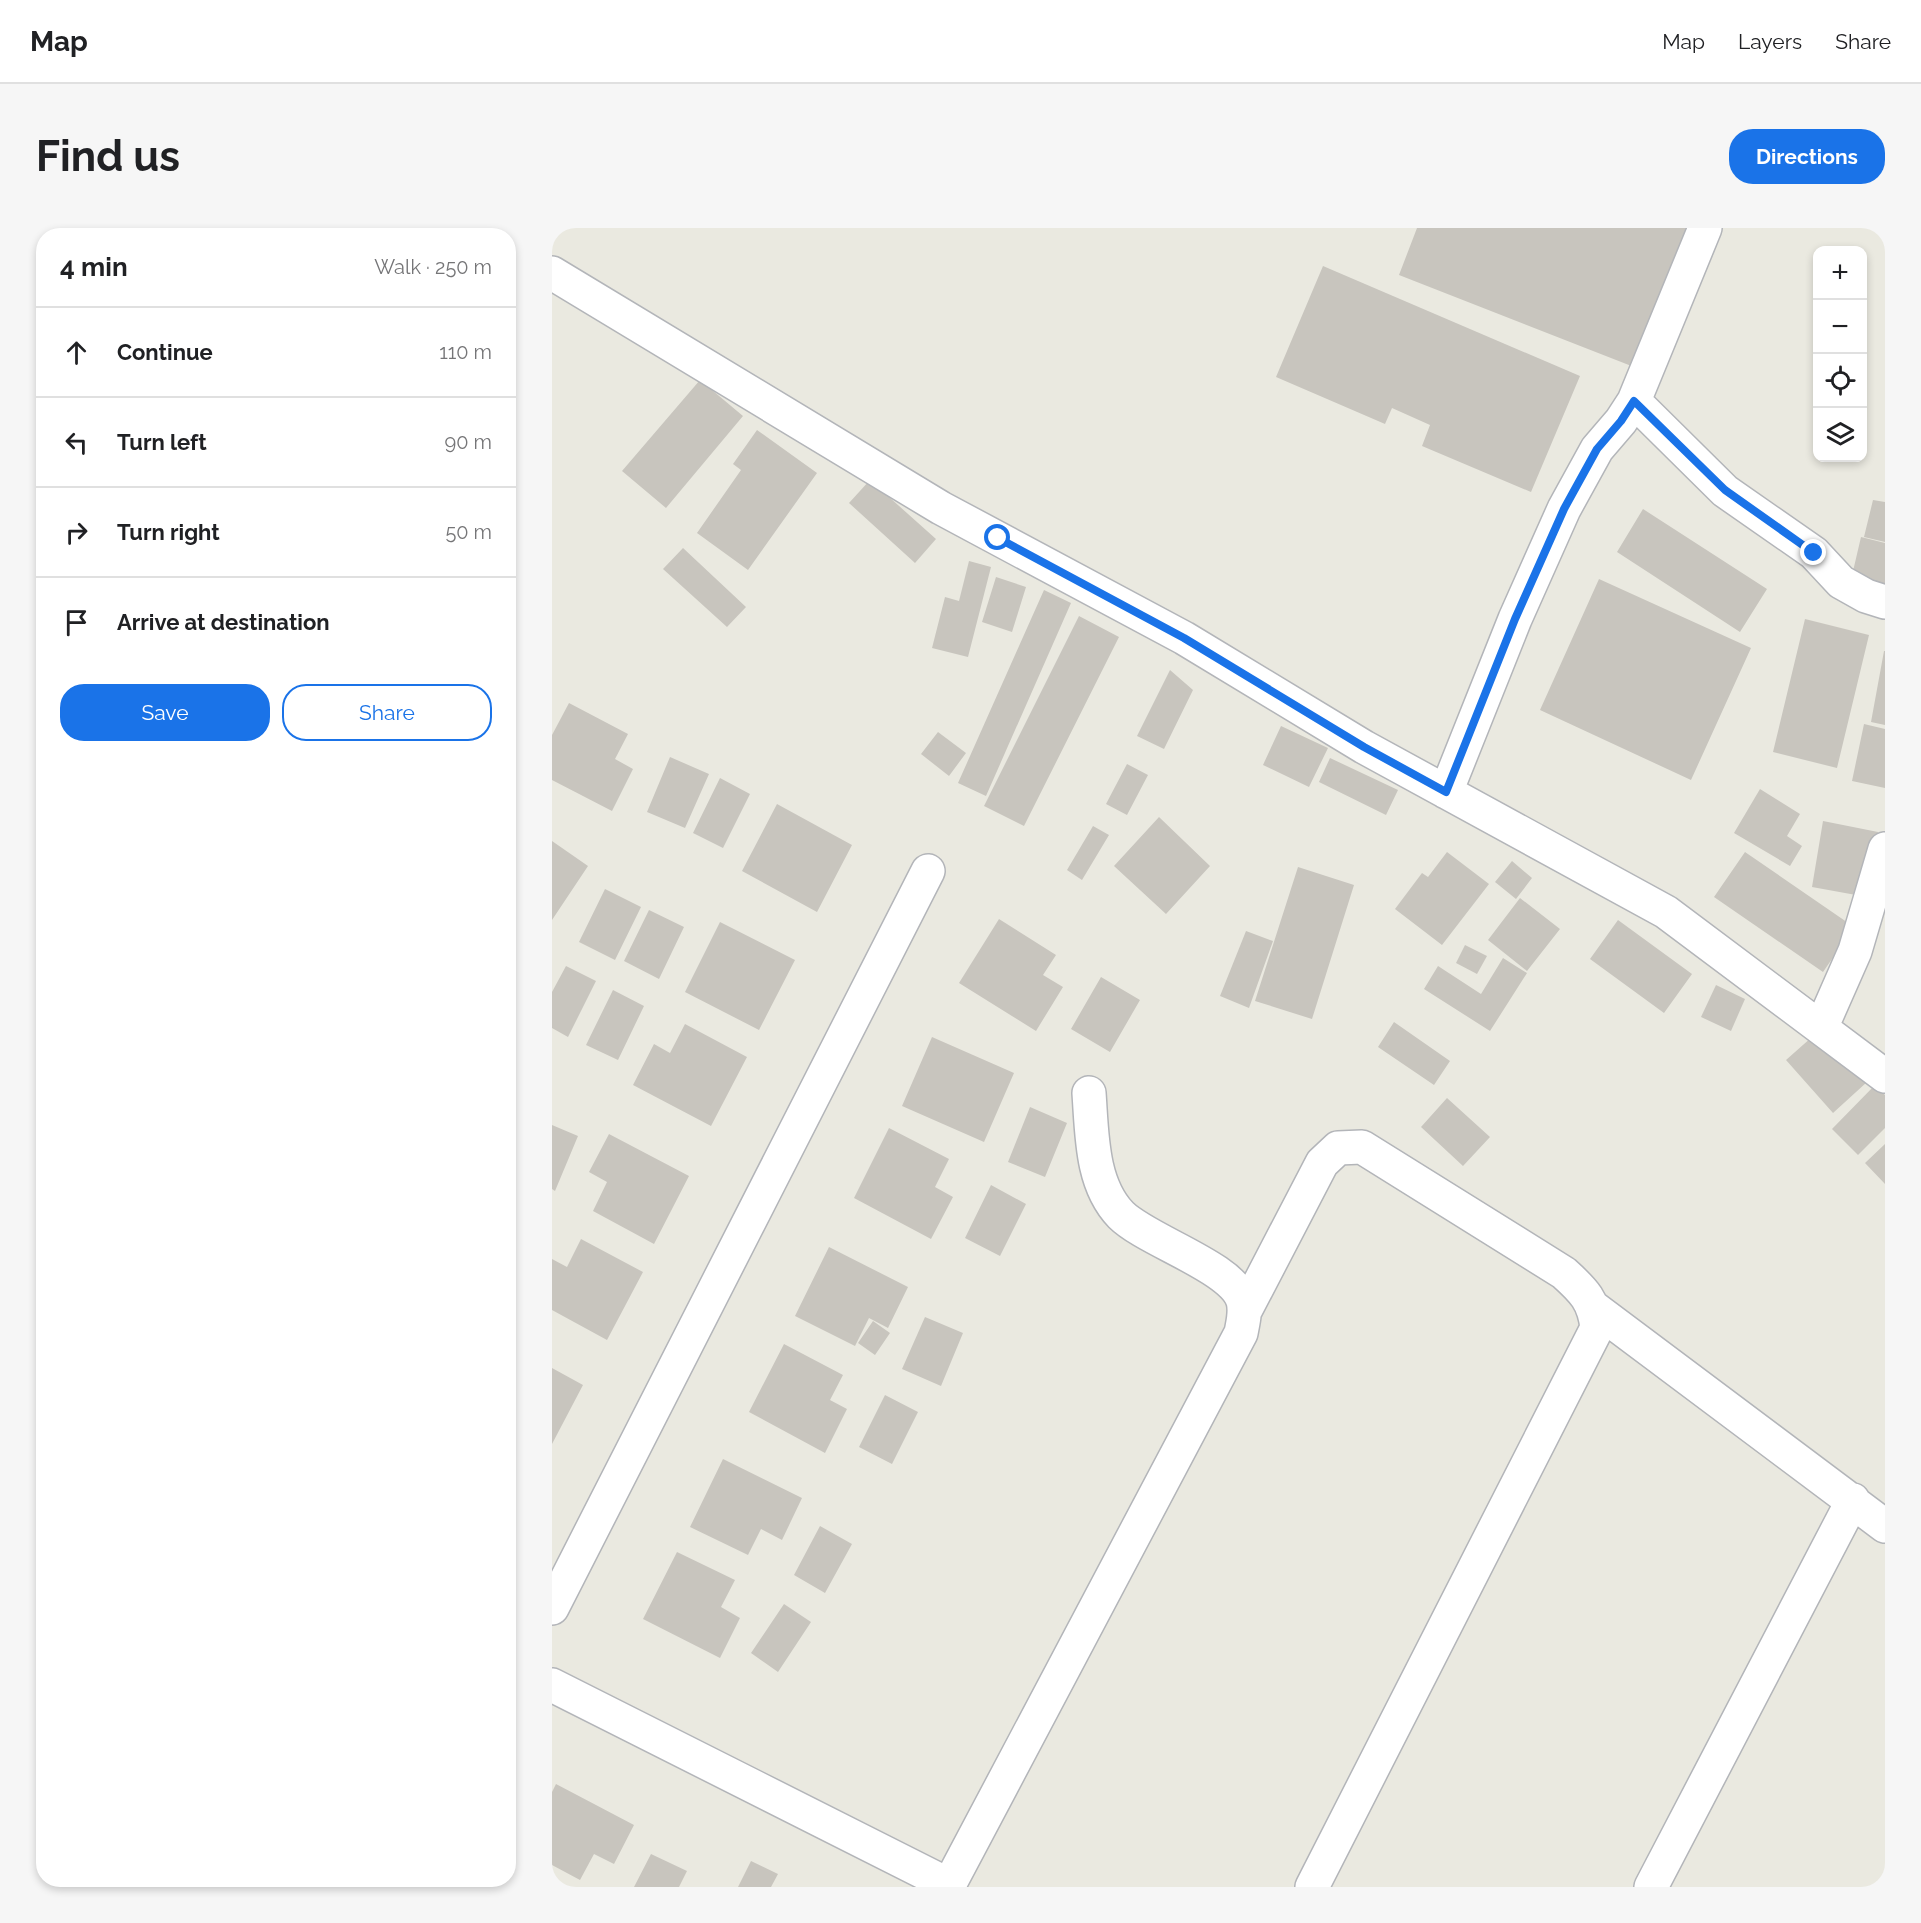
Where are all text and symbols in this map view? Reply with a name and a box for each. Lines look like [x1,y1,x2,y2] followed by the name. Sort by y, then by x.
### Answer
[30,25,88,58] text: Map
[1662,29,1705,54] text: Map
[1738,29,1802,54] text: Layers
[1835,29,1891,54] text: Share
[1729,129,1885,184] button: Directions
[36,132,180,181] text: Find us
[1813,246,1867,462] map controls
[1813,246,1867,300] button: +
[60,252,128,282] text: 4 min
[374,255,492,279] text: Walk · 250 m
[1813,300,1867,354] button: −
[60,336,93,369] icon: ahead
[117,339,213,365] text: Continue
[439,340,492,364] text: 110 m
[1813,354,1867,408] button: locate
[1813,408,1867,462] button: layers
[60,426,93,459] icon: left
[117,429,207,455] text: Turn left
[445,430,492,454] text: 90 m
[60,516,93,549] icon: right
[117,519,220,545] text: Turn right
[445,520,492,544] text: 50 m
[984,524,1010,550] route start
[1800,539,1826,565] route end
[60,606,93,639] icon: arrive
[117,609,330,635] text: Arrive at destination
[60,684,270,741] button: Save
[282,684,492,741] button: Share

